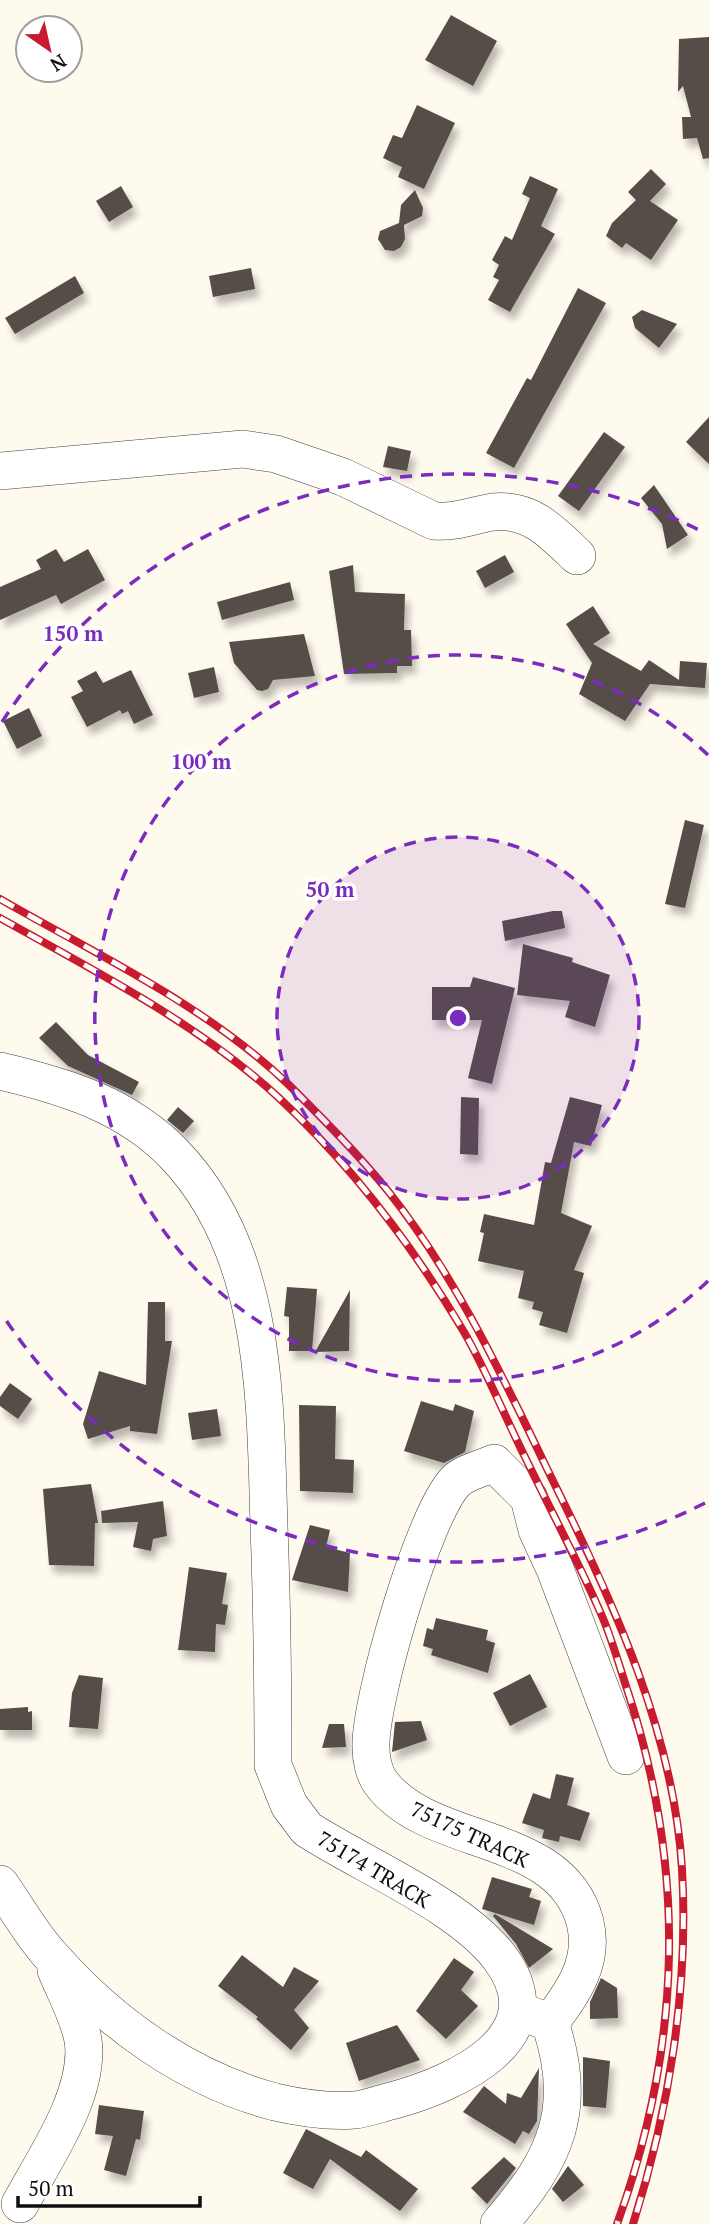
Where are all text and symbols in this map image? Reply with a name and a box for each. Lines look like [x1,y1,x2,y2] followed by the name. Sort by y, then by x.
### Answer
[14,14,84,84] north arrow
[45,49,72,78] text: N
[43,619,104,647] text: 150 m
[171,747,232,775] text: 100 m
[306,875,355,903] text: 50 m
[446,1006,470,1030] centre of rings
[406,1794,534,1874] street label: 75175 TRACK
[312,1824,436,1914] street label: 75174 TRACK
[18,2164,200,2208] scale bar
[28,2174,74,2202] text: 50 m

